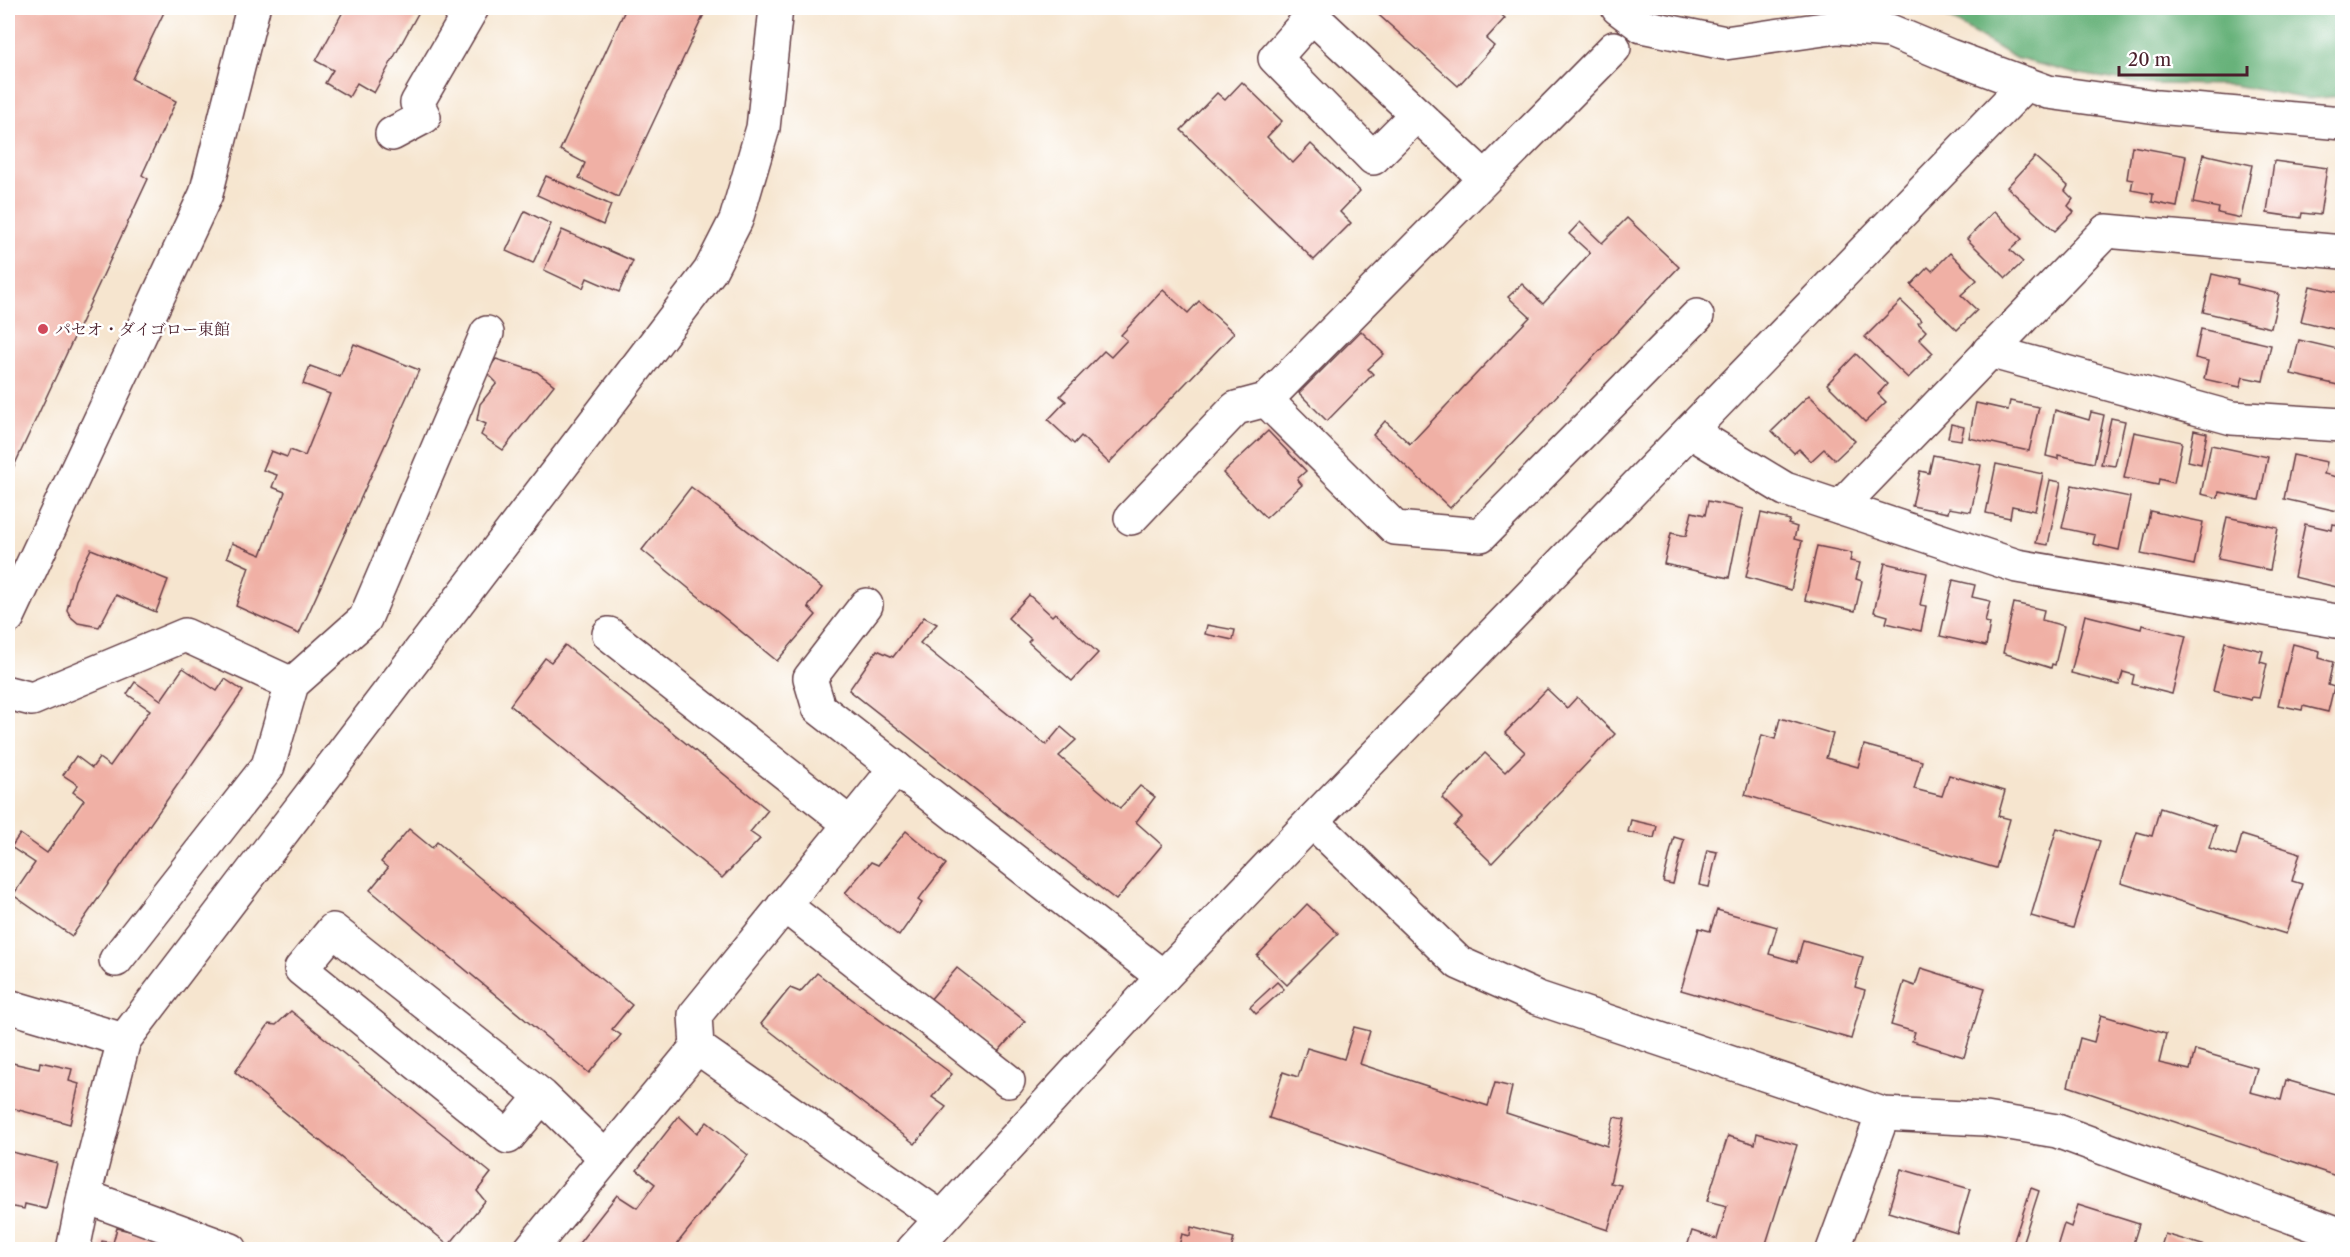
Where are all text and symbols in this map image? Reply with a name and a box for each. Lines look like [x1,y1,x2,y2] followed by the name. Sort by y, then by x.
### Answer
[2119,39,2246,77] scale bar
[2128,49,2172,71] text: 20 m
[55,319,230,339] place label: パセオ・ダイゴロー東館
[36,322,50,336] marker: パセオ・ダイゴロー東館

